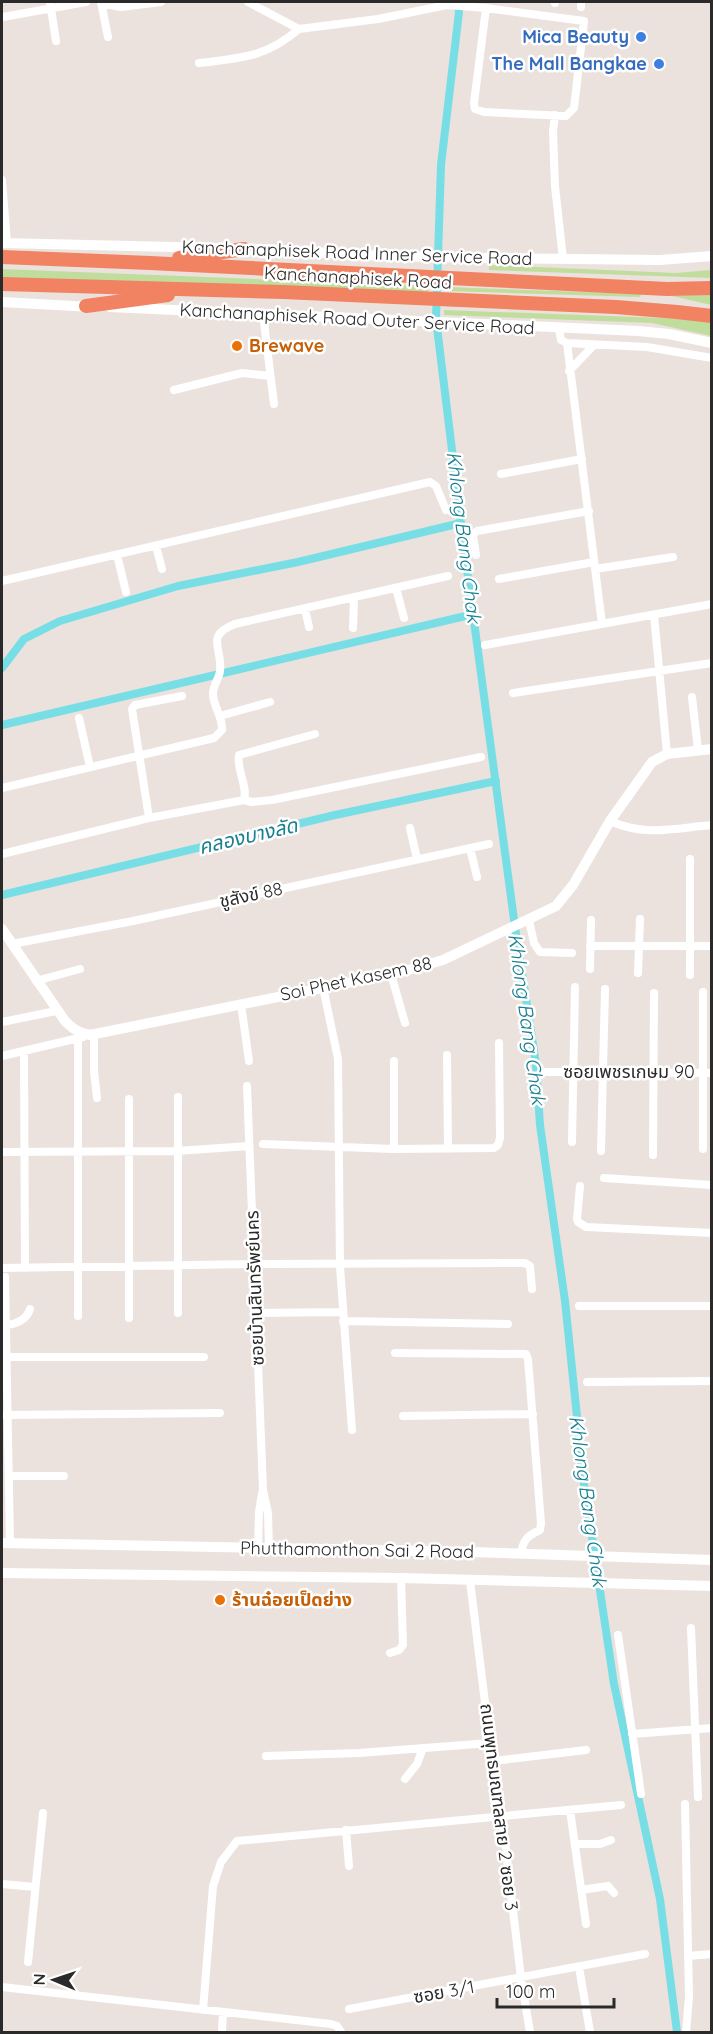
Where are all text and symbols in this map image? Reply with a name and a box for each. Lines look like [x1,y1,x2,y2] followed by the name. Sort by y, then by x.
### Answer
[522,25,629,48] place label: Mica Beauty
[634,30,648,44] marker: Mica Beauty
[491,52,647,75] place label: The Mall Bangkae
[652,57,666,71] marker: The Mall Bangkae
[181,235,533,270] street label: Kanchanaphisek Road Inner Service Road
[264,261,453,294] street label: Kanchanaphisek Road
[179,298,535,339] street label: Kanchanaphisek Road Outer Service Road
[249,334,324,357] place label: Brewave
[230,339,244,353] marker: Brewave
[442,450,488,626] water label: Khlong Bang Chak
[196,812,300,859] water label: คลองบางลัด
[217,877,285,913] street label: ชูสังข์ 88
[503,932,552,1108] water label: Khlong Bang Chak
[278,951,434,1006] street label: Soi Phet Kasem 88
[563,1060,695,1083] street label: ซอยเพชรเกษม 90
[240,1210,269,1366] street label: ซอยบ้านสินทรัพย์นคร
[564,1414,613,1590] water label: Khlong Bang Chak
[240,1536,474,1563] street label: Phutthamonthon Sai 2 Road
[232,1588,352,1611] place label: ร้านฉ๋อยเป็ดย่าง
[213,1593,227,1607] marker: ร้านฉ๋อยเป็ดย่าง
[475,1702,524,1912] street label: ถนนพุทธมณฑลสาย 2 ซอย 3
[24,1950,84,2010] north arrow
[497,1971,614,2009] scale bar
[29,1973,49,1986] text: N
[412,1975,476,2008] street label: ซอย 3/1
[506,1980,555,2003] text: 100 m

